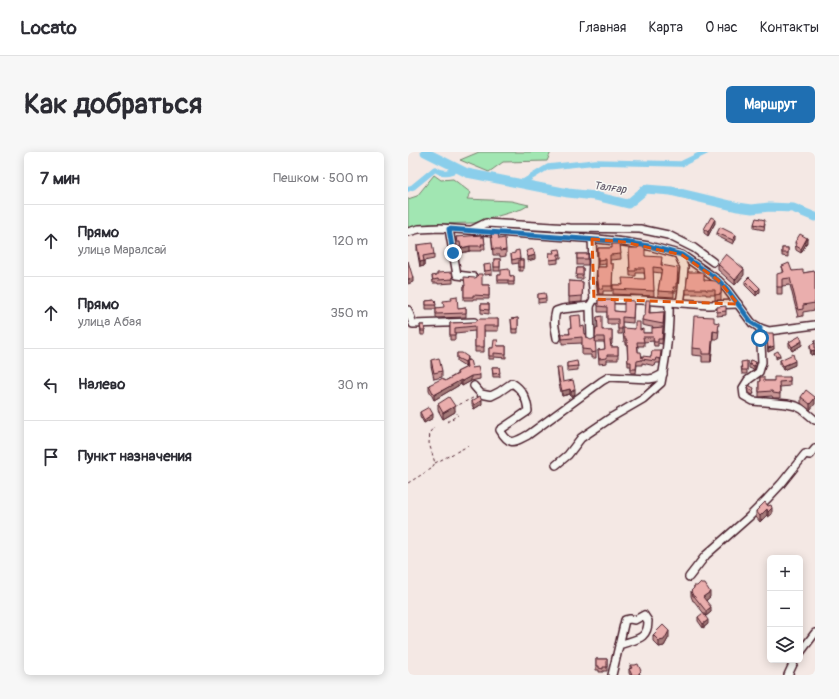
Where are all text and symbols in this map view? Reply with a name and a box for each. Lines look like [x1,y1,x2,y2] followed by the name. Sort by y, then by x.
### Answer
[20,16,77,40] text: Locato
[579,19,626,36] text: Главная
[648,19,683,36] text: Карта
[705,19,738,36] text: О нас
[760,19,819,36] text: Контакты
[726,86,815,123] button: Маршрут
[24,87,202,122] text: Как добраться
[40,168,80,189] text: 7 мин
[273,170,368,186] text: Пешком · 500 m
[593,179,628,196] water label: Талғар
[78,223,119,242] text: Прямо
[40,230,62,252] icon: ahead
[332,233,368,249] text: 120 m
[78,242,167,258] text: улица Маралсай
[444,244,462,262] route end
[78,295,119,314] text: Прямо
[40,302,62,324] icon: ahead
[330,305,368,321] text: 350 m
[78,314,141,330] text: улица Абая
[751,329,769,347] route start
[40,374,62,396] icon: left
[78,375,125,394] text: Налево
[338,377,368,393] text: 30 m
[40,446,62,468] icon: arrive
[78,447,192,466] text: Пункт назначения
[767,555,803,663] map controls
[767,555,803,591] button: +
[767,591,803,627] button: −
[767,627,803,663] button: layers

